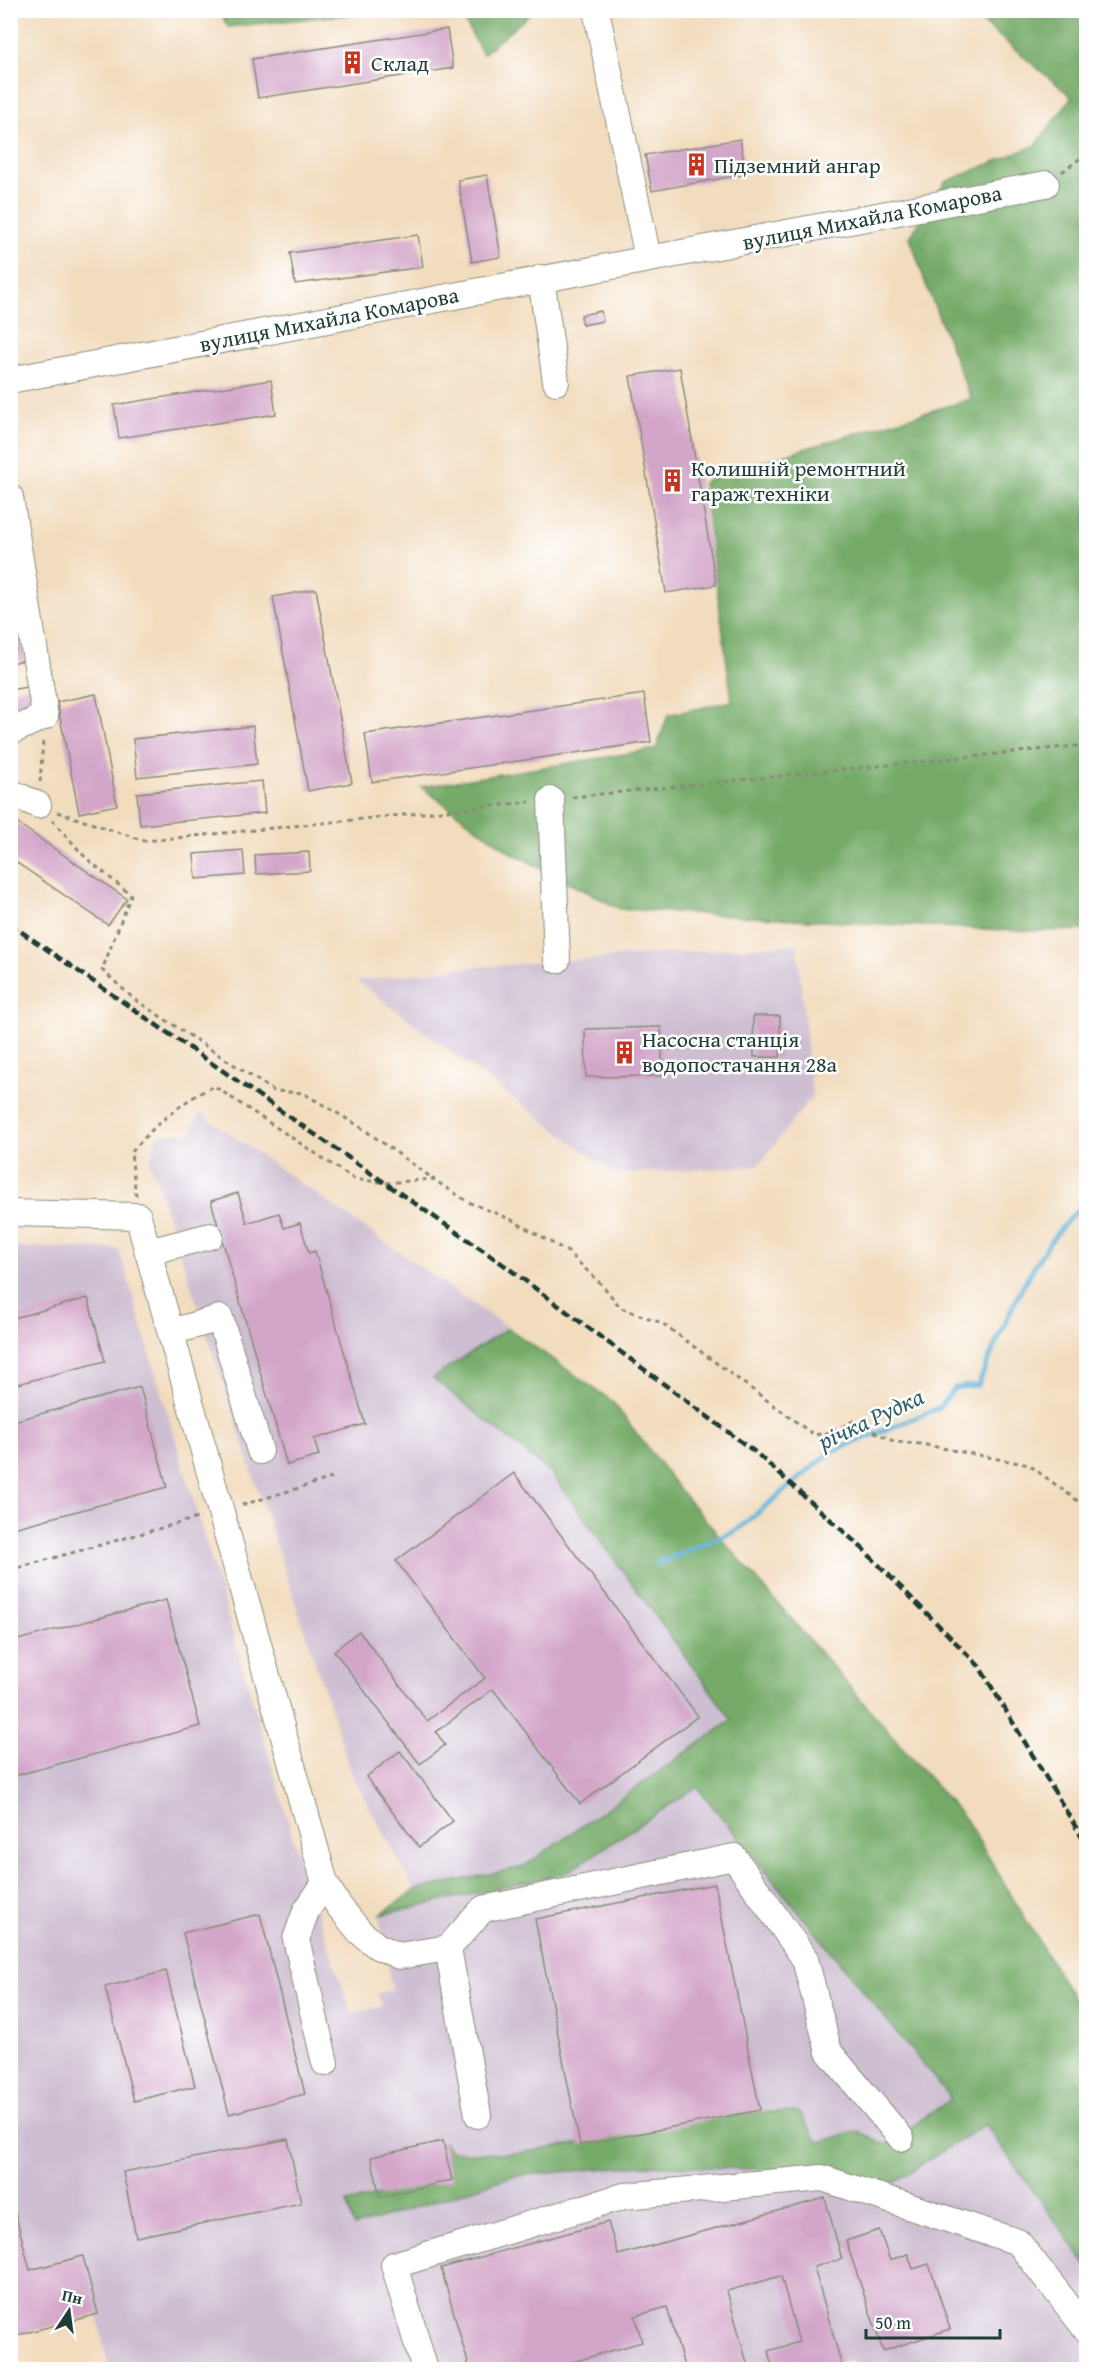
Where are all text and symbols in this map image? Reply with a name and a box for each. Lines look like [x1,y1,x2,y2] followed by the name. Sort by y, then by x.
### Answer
[371,47,429,79] place label: Склад
[340,50,366,76] building icon: Склад
[714,149,881,181] place label: Підземний ангар
[683,152,709,178] building icon: Підземний ангар
[740,176,1005,258] street label: вулиця Михайла Комарова
[197,278,462,360] street label: вулиця Михайла Комарова
[691,452,906,509] place label: Колишній ремонтний гараж техніки
[660,468,686,494] building icon: Колишній ремонтний гараж техніки
[642,1023,838,1080] place label: Насосна станція водопостачання 28а
[611,1039,637,1065] building icon: Насосна станція водопостачання 28а
[811,1379,929,1459] water label: річка Рудка
[39,2281,99,2341] north arrow
[60,2282,85,2310] text: Пн
[866,2302,1000,2340] scale bar
[875,2309,911,2336] text: 50 m

